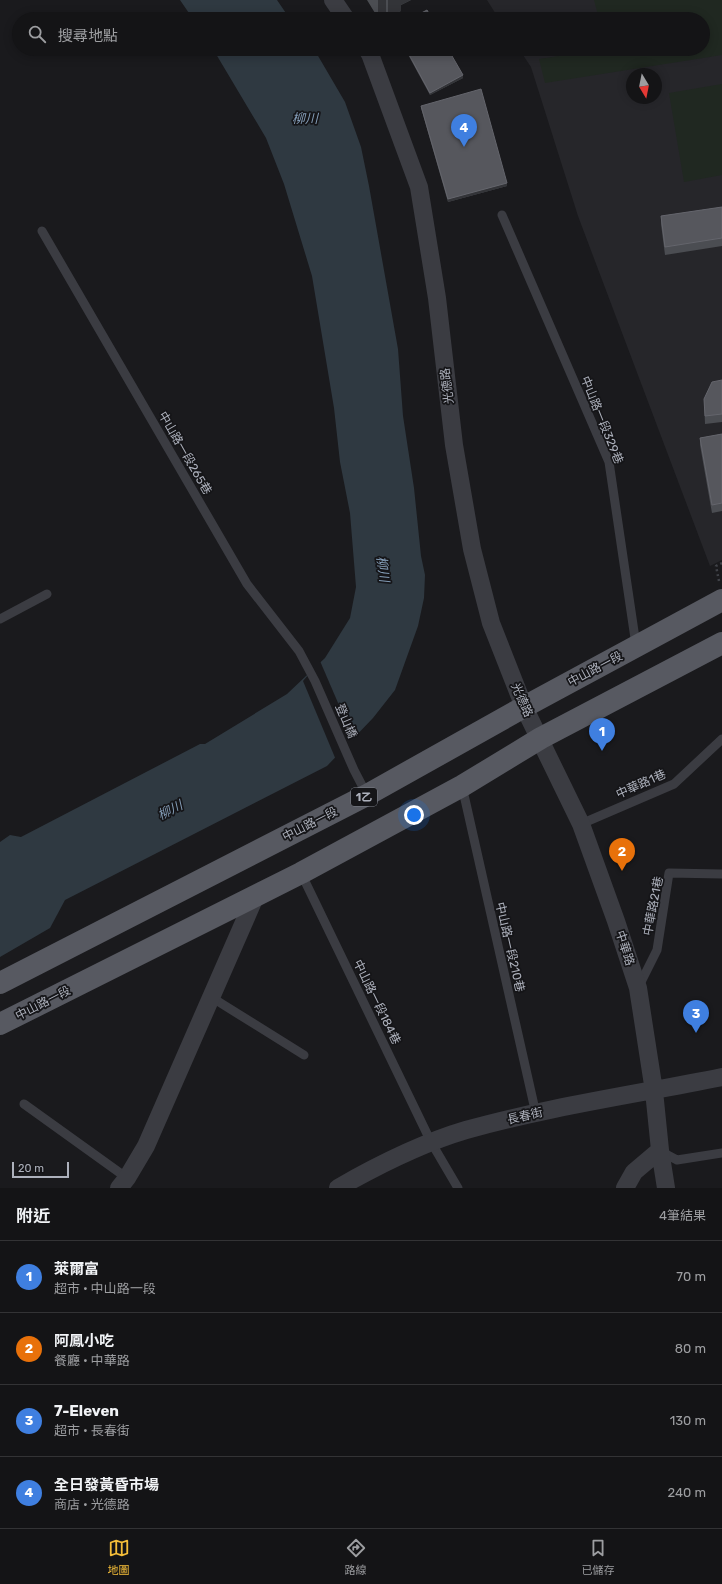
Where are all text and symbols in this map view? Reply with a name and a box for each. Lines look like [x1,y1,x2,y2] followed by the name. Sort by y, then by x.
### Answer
[12,12,710,56] search box
[26,23,48,45] icon: search
[58,27,118,45] text: 搜尋地點
[626,68,662,104] north arrow
[292,111,320,126] water label: 柳川
[451,114,477,147] pin: 4
[438,367,456,405] street label: 光德路
[578,374,626,466] street label: 中山路一段329巷
[156,409,214,497] street label: 中山路一段265巷
[374,555,393,585] water label: 柳川
[565,649,625,689] street label: 中山路一段
[508,681,536,719] street label: 光德路
[333,702,359,740] street label: 登山橋
[589,718,615,751] pin: 1
[614,767,668,801] street label: 中華路1巷
[351,788,377,806] road number: 1乙
[155,797,187,823] water label: 柳川
[280,804,340,844] street label: 中山路一段
[404,805,424,825] your location
[609,838,635,871] pin: 2
[640,875,666,937] street label: 中華路21巷
[493,901,527,993] street label: 中山路一段210巷
[613,929,637,967] street label: 中華路
[350,957,404,1047] street label: 中山路一段184巷
[13,983,73,1023] street label: 中山路一段
[683,1000,709,1033] pin: 3
[506,1105,544,1127] street label: 長春街
[12,1160,69,1179] scale bar
[18,1162,44,1175] text: 20 m
[16,1206,50,1226] text: 附近
[659,1208,706,1223] text: 4筆結果
[54,1260,99,1278] text: 萊爾富
[26,1269,32,1284] text: 1
[676,1269,706,1284] text: 70 m
[54,1281,156,1296] text: 超市 · 中山路一段
[54,1332,114,1350] text: 阿鳳小吃
[25,1341,33,1356] text: 2
[675,1341,706,1356] text: 80 m
[54,1353,130,1368] text: 餐廳 · 中華路
[54,1402,119,1420] text: 7-Eleven
[25,1413,33,1428] text: 3
[670,1413,706,1428] text: 130 m
[54,1423,130,1438] text: 超市 · 長春街
[54,1476,159,1494] text: 全日發黃昏市場
[25,1485,33,1500] text: 4
[667,1485,706,1500] text: 240 m
[54,1497,130,1512] text: 商店 · 光德路
[108,1537,130,1577] tab: 地圖
[345,1537,367,1577] tab: 路線
[582,1537,615,1577] tab: 已儲存

